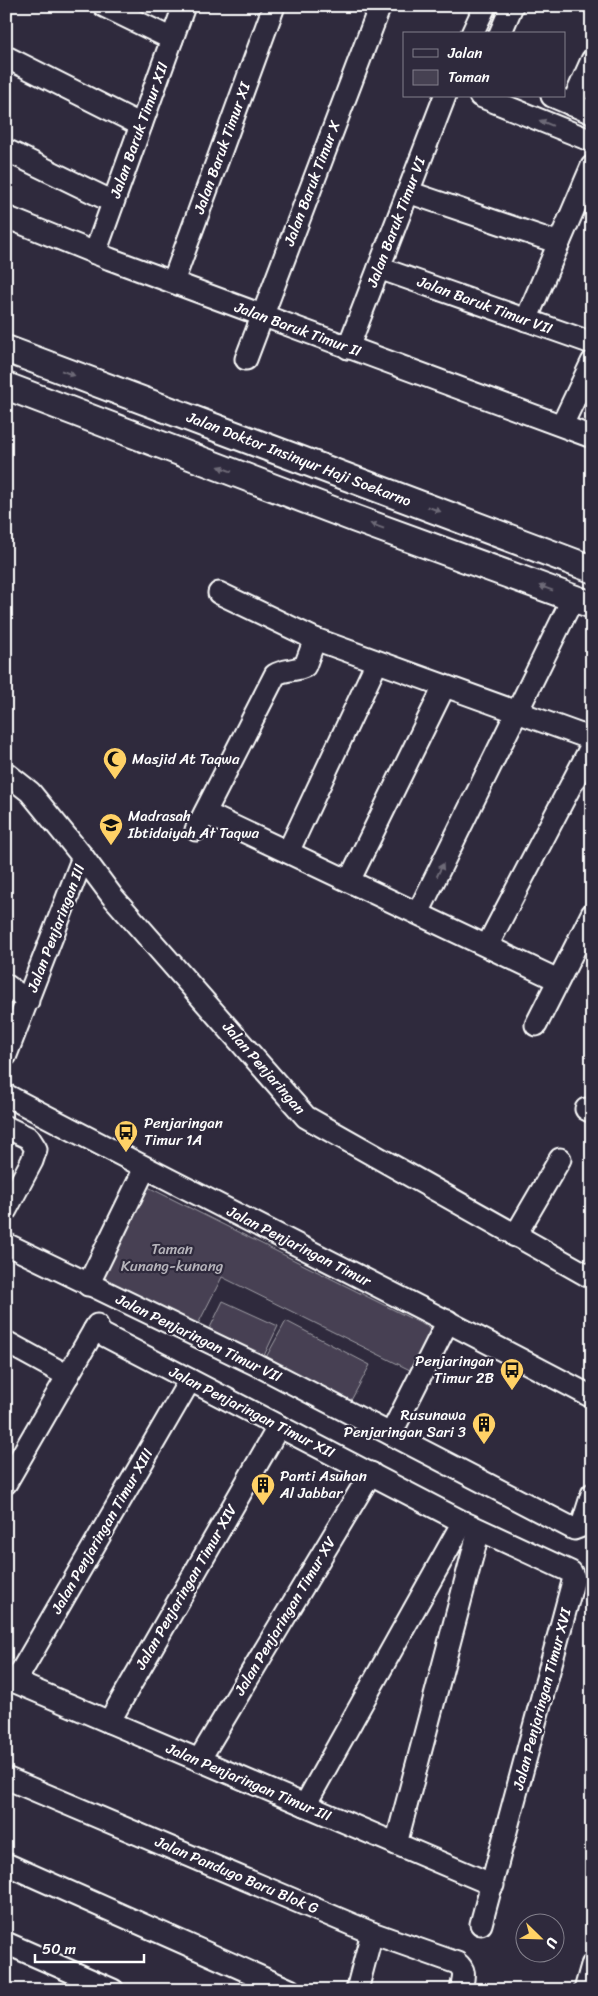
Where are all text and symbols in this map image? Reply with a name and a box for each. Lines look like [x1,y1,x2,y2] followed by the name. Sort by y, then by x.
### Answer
[403,32,566,98] legend
[447,40,482,66] text: Jalan
[102,58,176,203] street label: Jalan Baruk Timur XII
[448,64,490,90] text: Taman
[186,77,258,219] street label: Jalan Baruk Timur XI
[276,116,348,251] street label: Jalan Baruk Timur X
[539,119,554,126] one-way arrow
[359,152,433,292] street label: Jalan Baruk Timur VI
[413,268,557,342] street label: Jalan Baruk Timur VII
[230,294,365,364] street label: Jalan Baruk Timur II
[61,370,76,377] one-way arrow
[182,404,416,514] street label: Jalan Doktor Insinyur Haji Soekarno
[217,465,232,473] one-way arrow
[426,506,441,513] one-way arrow
[369,522,384,530] one-way arrow
[538,584,553,592] one-way arrow
[102,746,128,780] mosque icon: Masjid At Taqwa
[132,746,240,772] place label: Masjid At Taqwa
[127,803,259,846] place label: Madrasah Ibtidaiyah At Taqwa
[98,812,124,846] school or university icon: Madrasah Ibtidaiyah At Taqwa
[19,860,93,997] street label: Jalan Penjaringan III
[436,863,444,877] one-way arrow
[215,1015,312,1121] street label: Jalan Penjaringan
[144,1110,223,1153] place label: Penjaringan Timur 1A
[113,1119,139,1153] bus stop icon: Penjaringan Timur 1A
[222,1198,376,1294] street label: Jalan Penjaringan Timur
[121,1236,224,1279] park label: Taman Kunang-kunang
[111,1286,287,1390] street label: Jalan Penjaringan Timur VII
[415,1348,495,1391] place label: Penjaringan Timur 2B
[499,1357,525,1391] bus stop icon: Penjaringan Timur 2B
[164,1358,340,1465] street label: Jalan Penjaringan Timur XII
[344,1402,466,1445] place label: Rusunawa Penjaringan Sari 3
[471,1411,497,1445] building icon: Rusunawa Penjaringan Sari 3
[43,1443,160,1620] street label: Jalan Penjaringan Timur XIII
[279,1463,367,1506] place label: Panti Asuhan Al Jabbar
[250,1472,276,1506] building icon: Panti Asuhan Al Jabbar
[127,1498,245,1675] street label: Jalan Penjaringan Timur XIV
[227,1531,343,1701] street label: Jalan Penjaringan Timur XV
[505,1604,579,1794] street label: Jalan Penjaringan Timur XVI
[161,1735,336,1829] street label: Jalan Penjaringan Timur III
[150,1828,323,1921] street label: Jalan Pandugo Baru Blok G
[516,1914,566,1964] north arrow
[35,1931,144,1963] scale bar
[538,1934,565,1953] text: U
[42,1936,77,1962] text: 50 m

